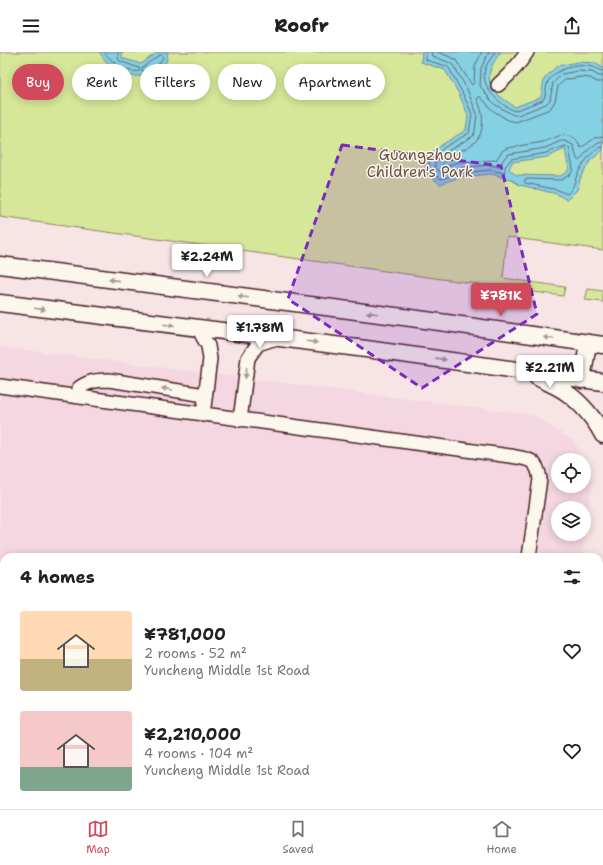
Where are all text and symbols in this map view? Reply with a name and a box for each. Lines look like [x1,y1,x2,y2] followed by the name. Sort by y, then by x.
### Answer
[274,14,329,38] text: Roofr
[20,15,42,37] icon: menu
[561,15,583,37] icon: share
[12,64,64,100] chip: Buy
[72,64,132,100] chip: Rent
[140,64,210,100] chip: Filters
[218,64,276,100] chip: New
[284,64,385,100] chip: Apartment
[367,145,473,182] park label: Guangzhou Children's Park
[174,244,240,278] pin: ¥2.24M
[181,248,233,265] text: ¥2.24M
[108,277,120,283] one-way arrow
[473,283,529,317] pin: ¥781K
[480,287,522,304] text: ¥781K
[237,294,249,300] one-way arrow
[34,306,46,312] one-way arrow
[366,310,378,316] one-way arrow
[227,315,293,349] pin: ¥1.78M
[236,319,284,336] text: ¥1.78M
[163,321,175,328] one-way arrow
[543,335,555,341] one-way arrow
[306,339,318,345] one-way arrow
[517,355,583,389] pin: ¥2.21M
[435,356,447,362] one-way arrow
[525,359,575,376] text: ¥2.21M
[243,367,249,379] one-way arrow
[161,386,173,392] one-way arrow
[551,453,591,541] map controls
[551,453,591,493] button: locate
[551,501,591,541] button: layers
[20,566,95,588] text: 4 homes
[561,566,583,588] icon: filters
[144,623,226,645] text: ¥781,000
[52,627,100,675] icon: home
[561,640,583,662] icon: heart
[144,645,247,662] text: 2 rooms · 52 m²
[144,662,310,679] text: Yuncheng Middle 1st Road
[144,723,241,745] text: ¥2,210,000
[52,727,100,775] icon: home
[561,740,583,762] icon: heart
[144,745,253,762] text: 4 rooms · 104 m²
[144,762,310,779] text: Yuncheng Middle 1st Road
[86,818,110,857] tab: Map
[283,818,314,857] tab: Saved
[486,818,517,857] tab: Home

